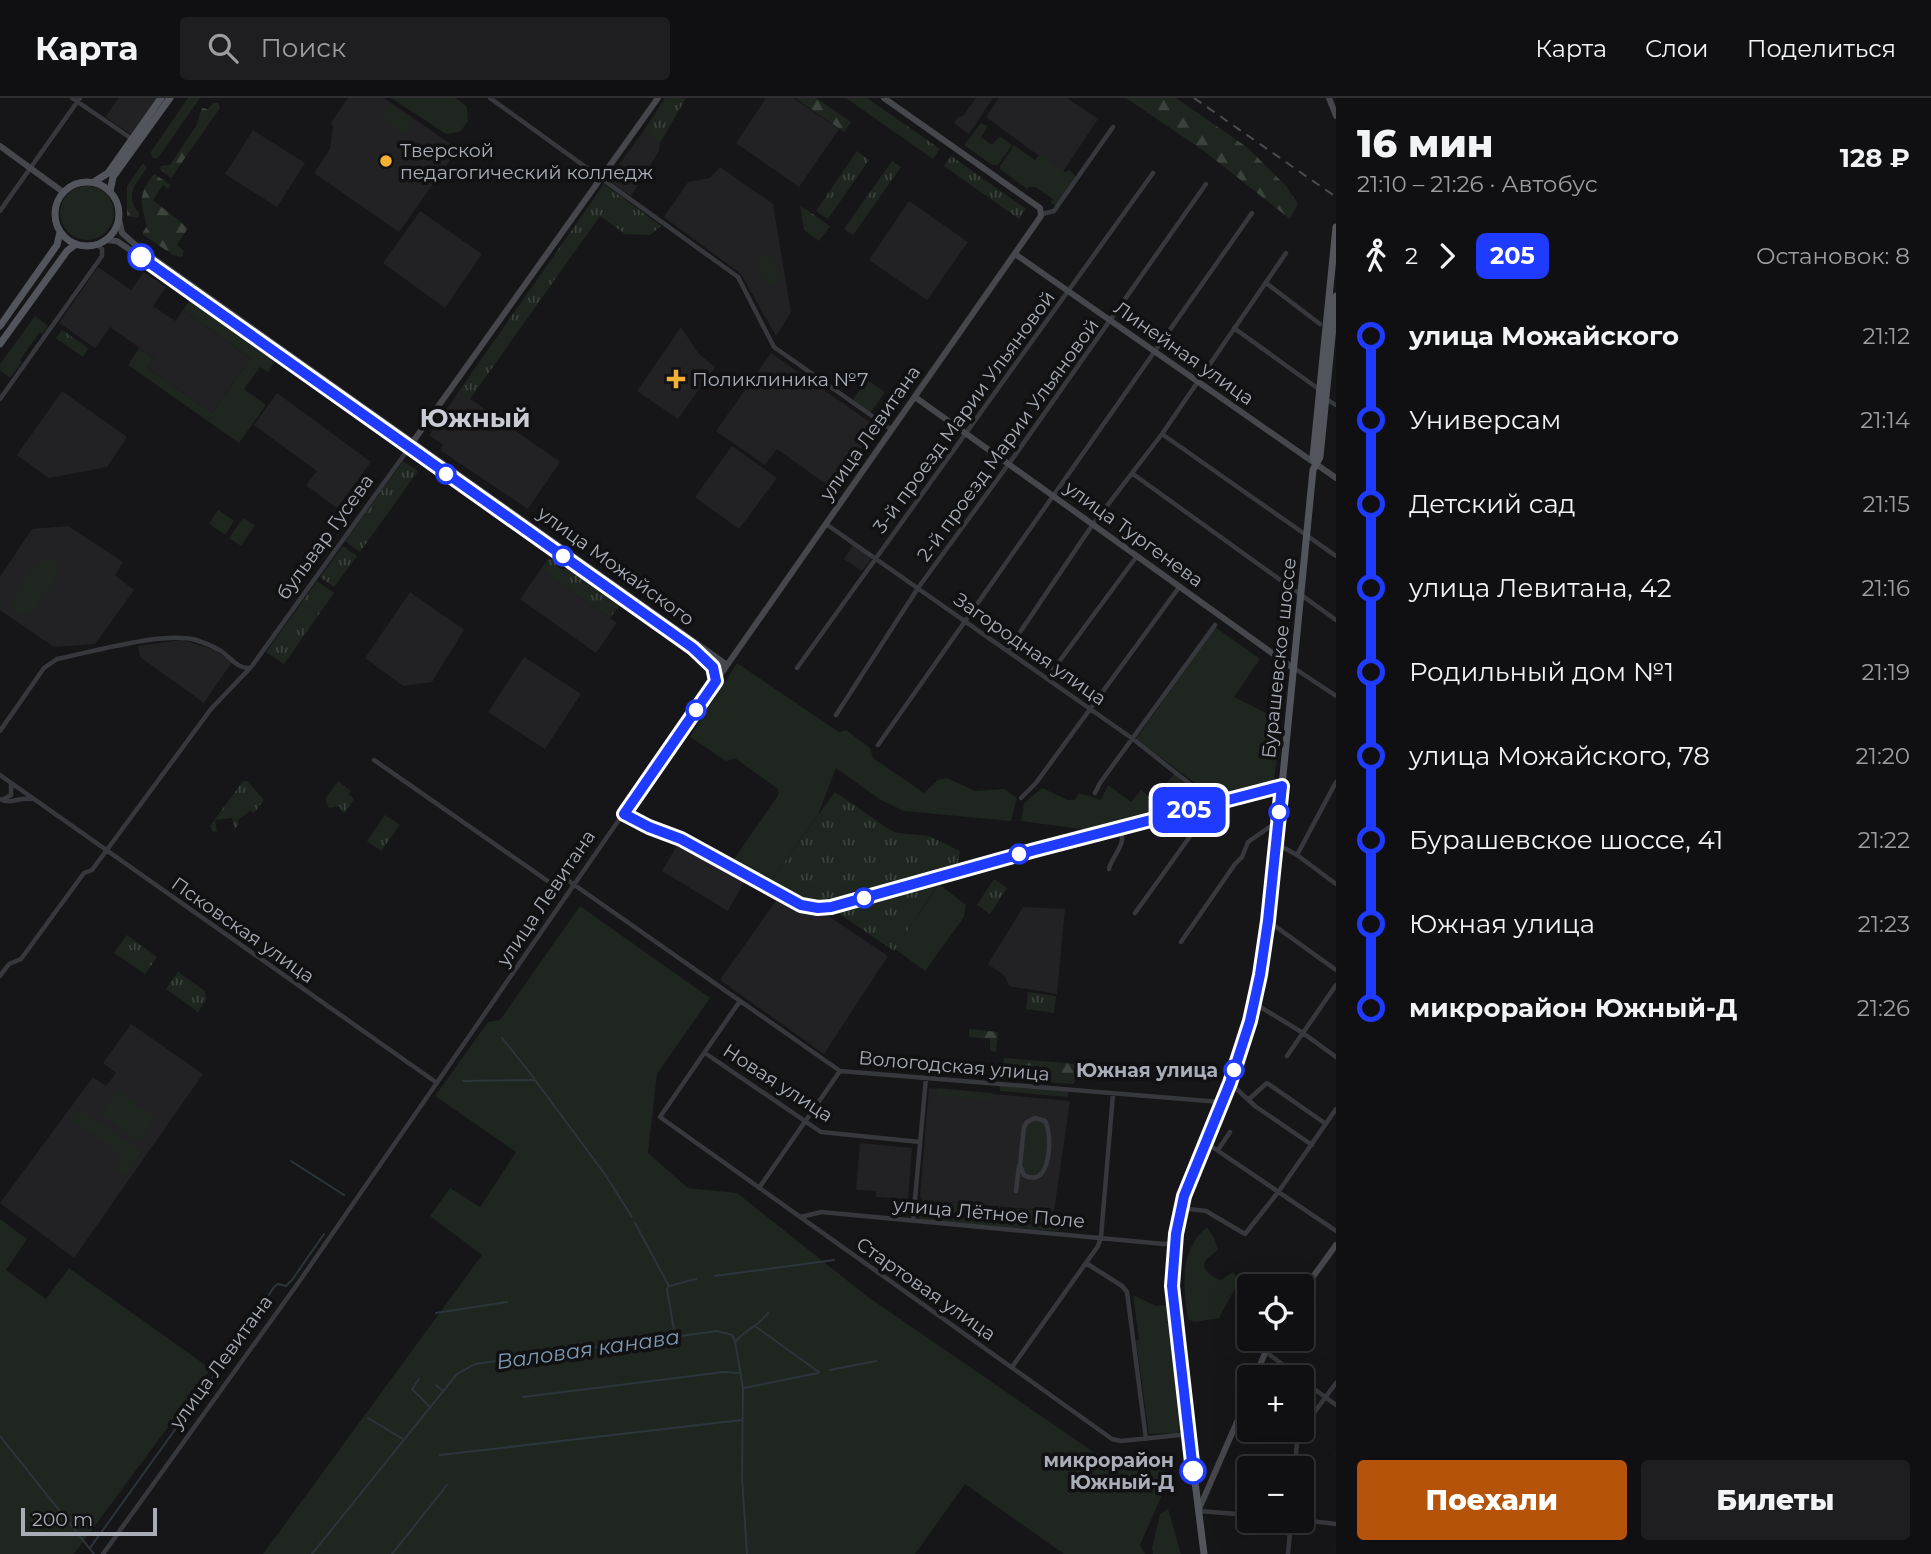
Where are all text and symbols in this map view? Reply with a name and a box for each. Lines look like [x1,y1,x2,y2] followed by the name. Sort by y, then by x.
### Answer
[180,17,670,80] search box
[35,28,138,68] text: Карта
[204,29,242,67] icon: search
[260,32,346,64] text: Поиск
[1535,34,1607,63] text: Карта
[1645,34,1709,63] text: Слои
[1747,34,1896,63] text: Поделиться
[1357,120,1493,167] text: 16 мин
[400,139,653,184] place label: Тверской педагогический колледж
[1840,142,1910,174] text: 128 ₽
[378,153,394,169] marker: Тверской педагогический колледж
[1357,170,1598,198] text: 21:10 – 21:26 · Автобус
[1357,237,1395,275] icon: walk
[1428,237,1466,275] icon: forward
[1490,241,1535,270] text: 205
[1405,242,1418,270] text: 2
[1756,242,1910,270] text: Остановок: 8
[128,244,154,270] unlabelled marker
[868,286,1060,538] street label: 3-й проезд Марии Ульяновой
[1110,296,1258,410] street label: Линейная улица
[912,314,1104,566] street label: 2-й проезд Марии Ульяновой
[1409,320,1679,352] text: улица Можайского
[1862,322,1910,350] text: 21:12
[814,361,925,506] street label: улица Левитана
[692,368,868,391] place label: Поликлиника №7
[666,369,686,389] marker: Поликлиника №7
[419,402,531,434] district label: Южный
[1409,404,1561,436] text: Универсам
[1860,406,1910,434] text: 21:14
[436,464,456,484] unlabelled marker
[272,470,378,604] street label: бульвар Гусева
[1059,475,1208,592] street label: улица Тургенева
[1409,488,1575,520] text: Детский сад
[1862,490,1910,518] text: 21:15
[532,501,699,631] street label: улица Можайского
[553,546,573,566] unlabelled marker
[1257,556,1301,760] street label: Бурашевское шоссе
[1409,572,1672,604] text: улица Левитана, 42
[1861,574,1910,602] text: 21:16
[949,588,1111,710] street label: Загородная улица
[1409,656,1674,688] text: Родильный дом №1
[1861,658,1910,686] text: 21:19
[686,700,706,720] unlabelled marker
[1409,740,1710,772] text: улица Можайского, 78
[1856,742,1910,770] text: 21:20
[1149,787,1229,833] line badge: 205
[1167,795,1211,824] text: 205
[1269,802,1289,822] unlabelled marker
[1409,824,1723,856] text: Бурашевское шоссе, 41
[491,825,600,971] street label: улица Левитана
[1858,826,1910,854] text: 21:22
[1009,844,1029,864] unlabelled marker
[167,872,319,988] street label: Псковская улица
[854,888,874,908] unlabelled marker
[1409,908,1595,940] text: Южная улица
[1858,910,1910,938] text: 21:23
[1409,992,1737,1024] text: микрорайон Южный-Д
[1857,994,1910,1022] text: 21:26
[719,1039,837,1127] street label: Новая улица
[857,1046,1051,1086] street label: Вологодская улица
[1076,1059,1218,1082] place label: Южная улица
[1224,1060,1244,1080] marker: Южная улица
[891,1193,1086,1233] street label: улица Лётное Поле
[852,1232,1000,1346] street label: Стартовая улица
[1237,1274,1314,1533] map controls
[1237,1274,1314,1351] button: locate
[164,1291,277,1434] street label: улица Левитана
[495,1324,681,1374] water label: Валовая канава
[1237,1365,1314,1442] button: +
[1044,1449,1174,1494] place label: микрорайон Южный-Д
[1237,1456,1314,1533] button: −
[1180,1458,1206,1484] marker: микрорайон Южный-Д
[1357,1460,1627,1540] button: Поехали
[1641,1460,1910,1540] button: Билеты
[21,1505,158,1537] scale bar
[32,1508,93,1531] text: 200 m

